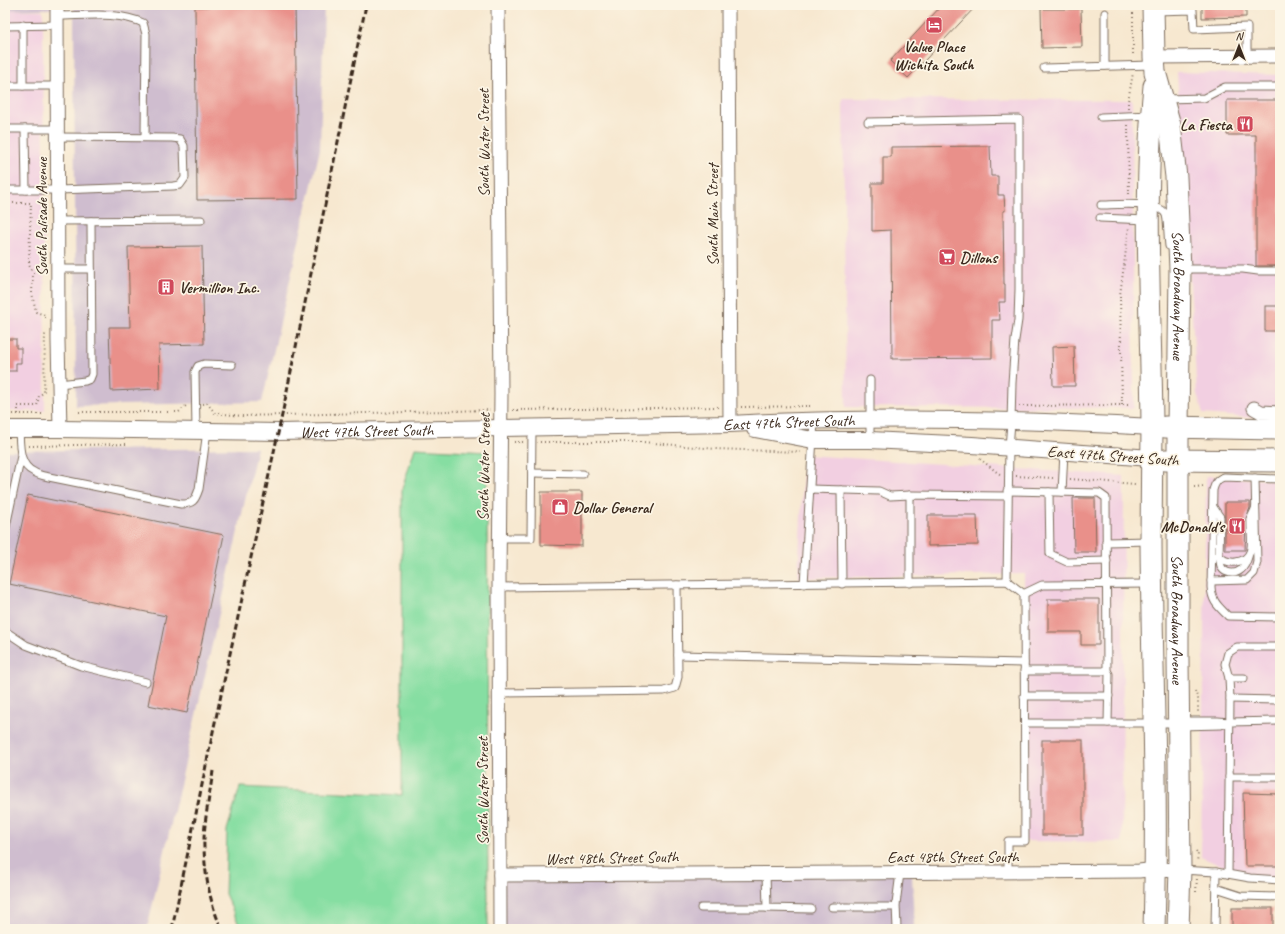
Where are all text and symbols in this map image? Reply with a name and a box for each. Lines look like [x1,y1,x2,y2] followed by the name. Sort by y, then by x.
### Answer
[924,15,944,35] hotel icon: Value Place Wichita South
[1219,26,1259,66] north arrow
[1236,29,1245,43] text: N
[894,37,974,75] place label: Value Place Wichita South
[474,87,494,197] street label: South Water Street
[1235,114,1255,134] restaurant icon: La Fiesta
[1180,115,1234,135] place label: La Fiesta
[32,156,52,276] street label: South Palisade Avenue
[703,161,723,266] street label: South Main Street
[1167,230,1189,362] street label: South Broadway Avenue
[937,247,957,267] supermarket icon: Dillons
[960,248,999,268] place label: Dillons
[156,277,176,297] building icon: Vermillion Inc.
[179,278,260,298] place label: Vermillion Inc.
[473,411,495,521] street label: South Water Street
[723,411,856,435] street label: East 47th Street South
[300,420,435,443] street label: West 47th Street South
[1047,441,1181,471] street label: East 47th Street South
[550,497,570,517] shop icon: Dollar General
[573,498,654,518] place label: Dollar General
[1227,516,1247,536] restaurant icon: McDonald's
[1161,517,1225,537] place label: McDonald's
[1167,555,1187,686] street label: South Broadway Avenue
[473,735,493,845] street label: South Water Street
[545,847,680,869] street label: West 48th Street South
[887,847,1020,867] street label: East 48th Street South

